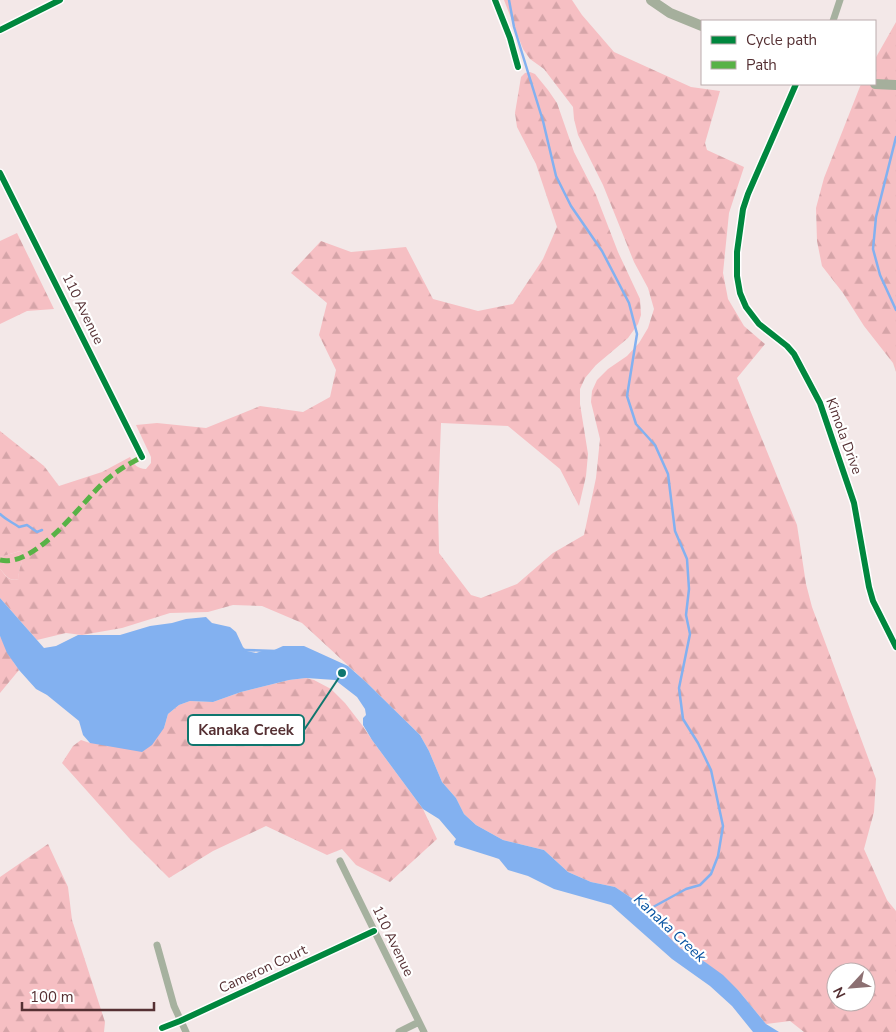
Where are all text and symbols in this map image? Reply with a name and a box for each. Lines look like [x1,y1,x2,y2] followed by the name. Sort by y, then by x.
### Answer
[701,20,876,85] legend
[746,30,817,50] text: Cycle path
[746,55,777,75] text: Path
[58,270,108,348] street label: 110 Avenue
[821,395,867,477] street label: Kimola Drive
[188,715,304,745] callout: Kanaka Creek
[198,720,295,740] text: Kanaka Creek
[630,889,711,967] water label: Kanaka Creek
[368,902,418,980] street label: 110 Avenue
[216,940,310,998] street label: Cameron Court
[826,962,876,1012] north arrow
[22,980,155,1012] scale bar
[829,984,851,1001] text: N
[30,987,74,1007] text: 100 m

